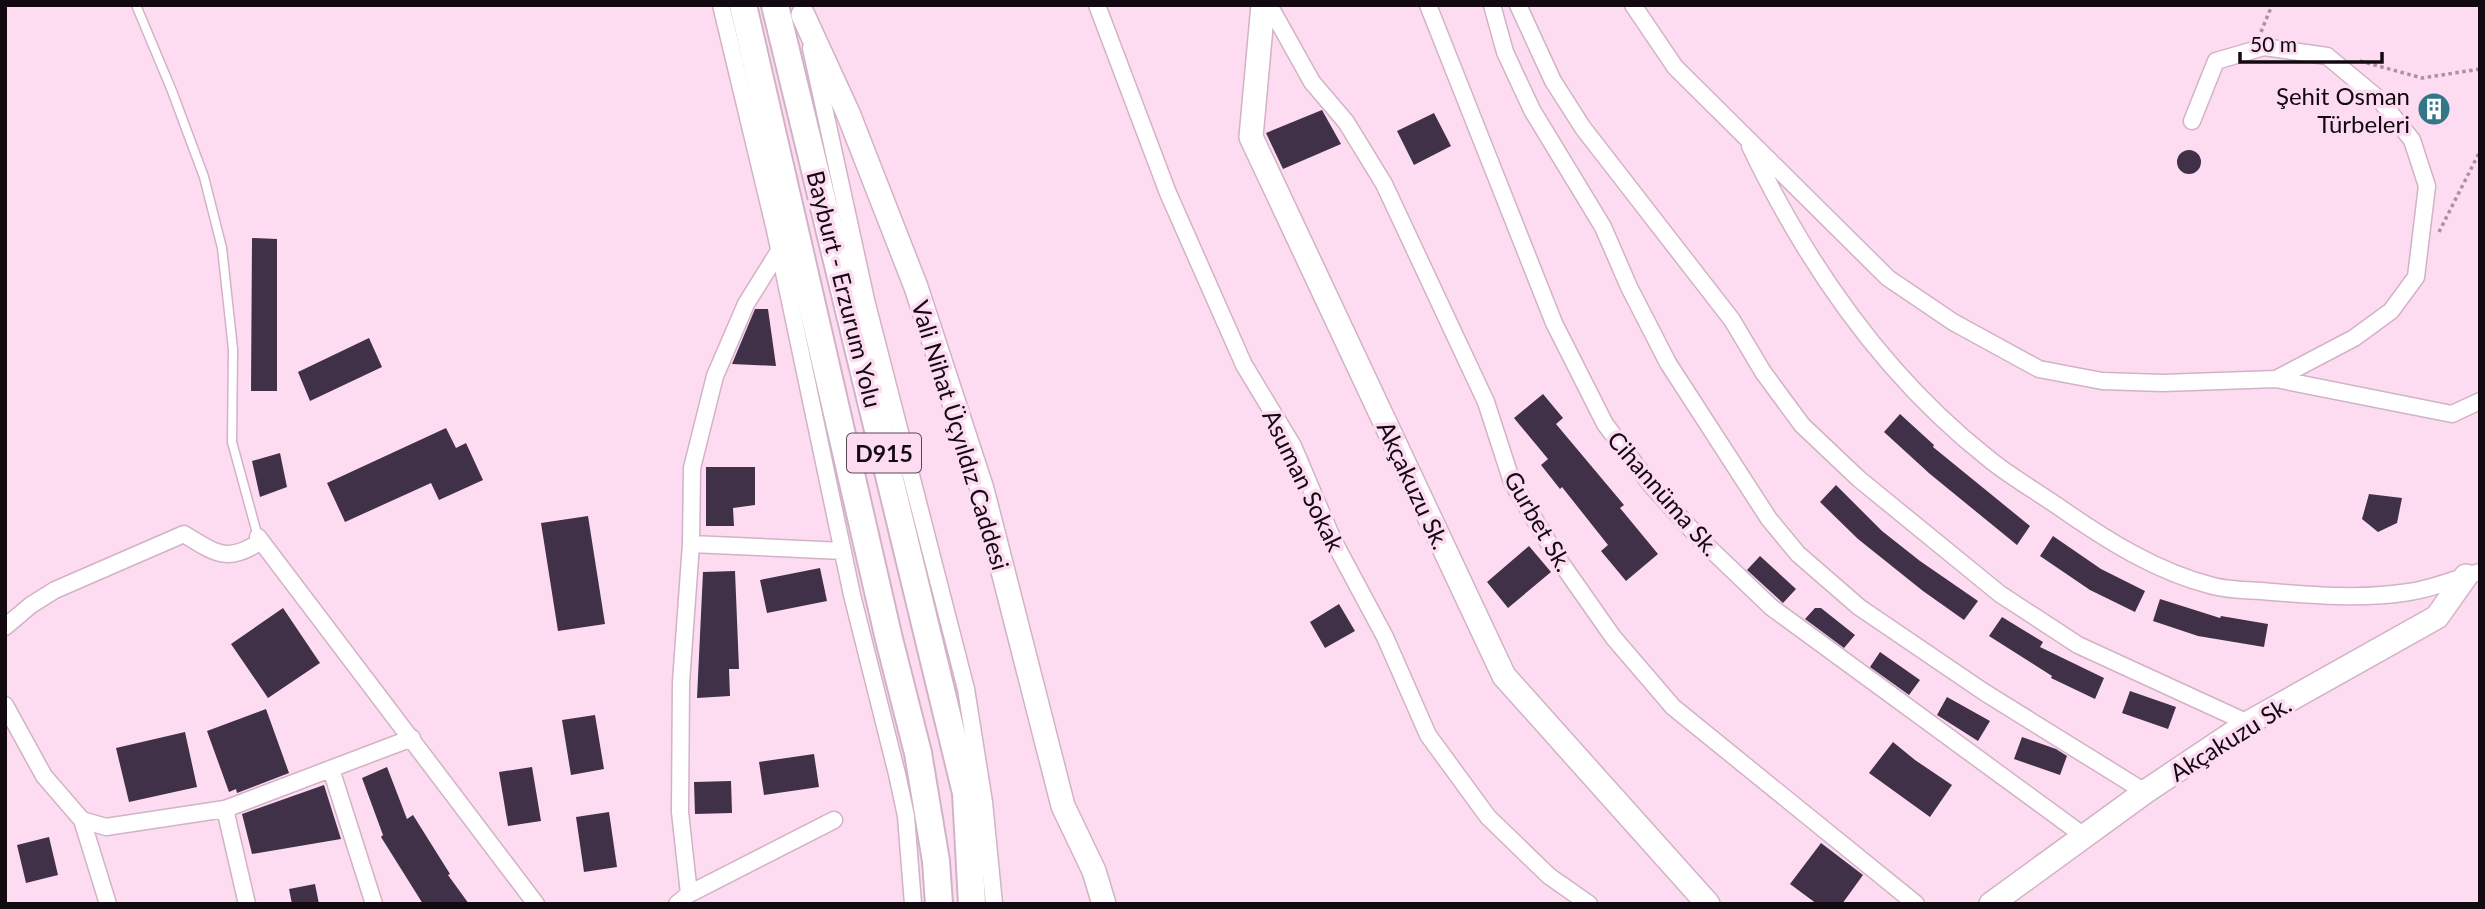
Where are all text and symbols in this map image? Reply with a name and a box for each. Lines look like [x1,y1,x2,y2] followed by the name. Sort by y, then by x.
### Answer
[2240,21,2382,65] scale bar
[2250,31,2297,56] text: 50 m
[2276,81,2410,138] place label: Şehit Osman Türbeleri
[2415,90,2453,128] building icon: Şehit Osman Türbeleri
[802,167,888,411] street label: Bayburt - Erzurum Yolu
[906,297,1016,573] street label: Vali Nihat Üçyıldız Caddesi
[1257,404,1351,556] street label: Asuman Sokak
[1372,416,1456,554] street label: Akçakuzu Sk.
[1602,425,1726,561] street label: Cihannüma Sk.
[847,433,921,472] road number: D915
[1499,466,1579,576] street label: Gurbet Sk.
[2164,689,2296,787] street label: Akçakuzu Sk.

